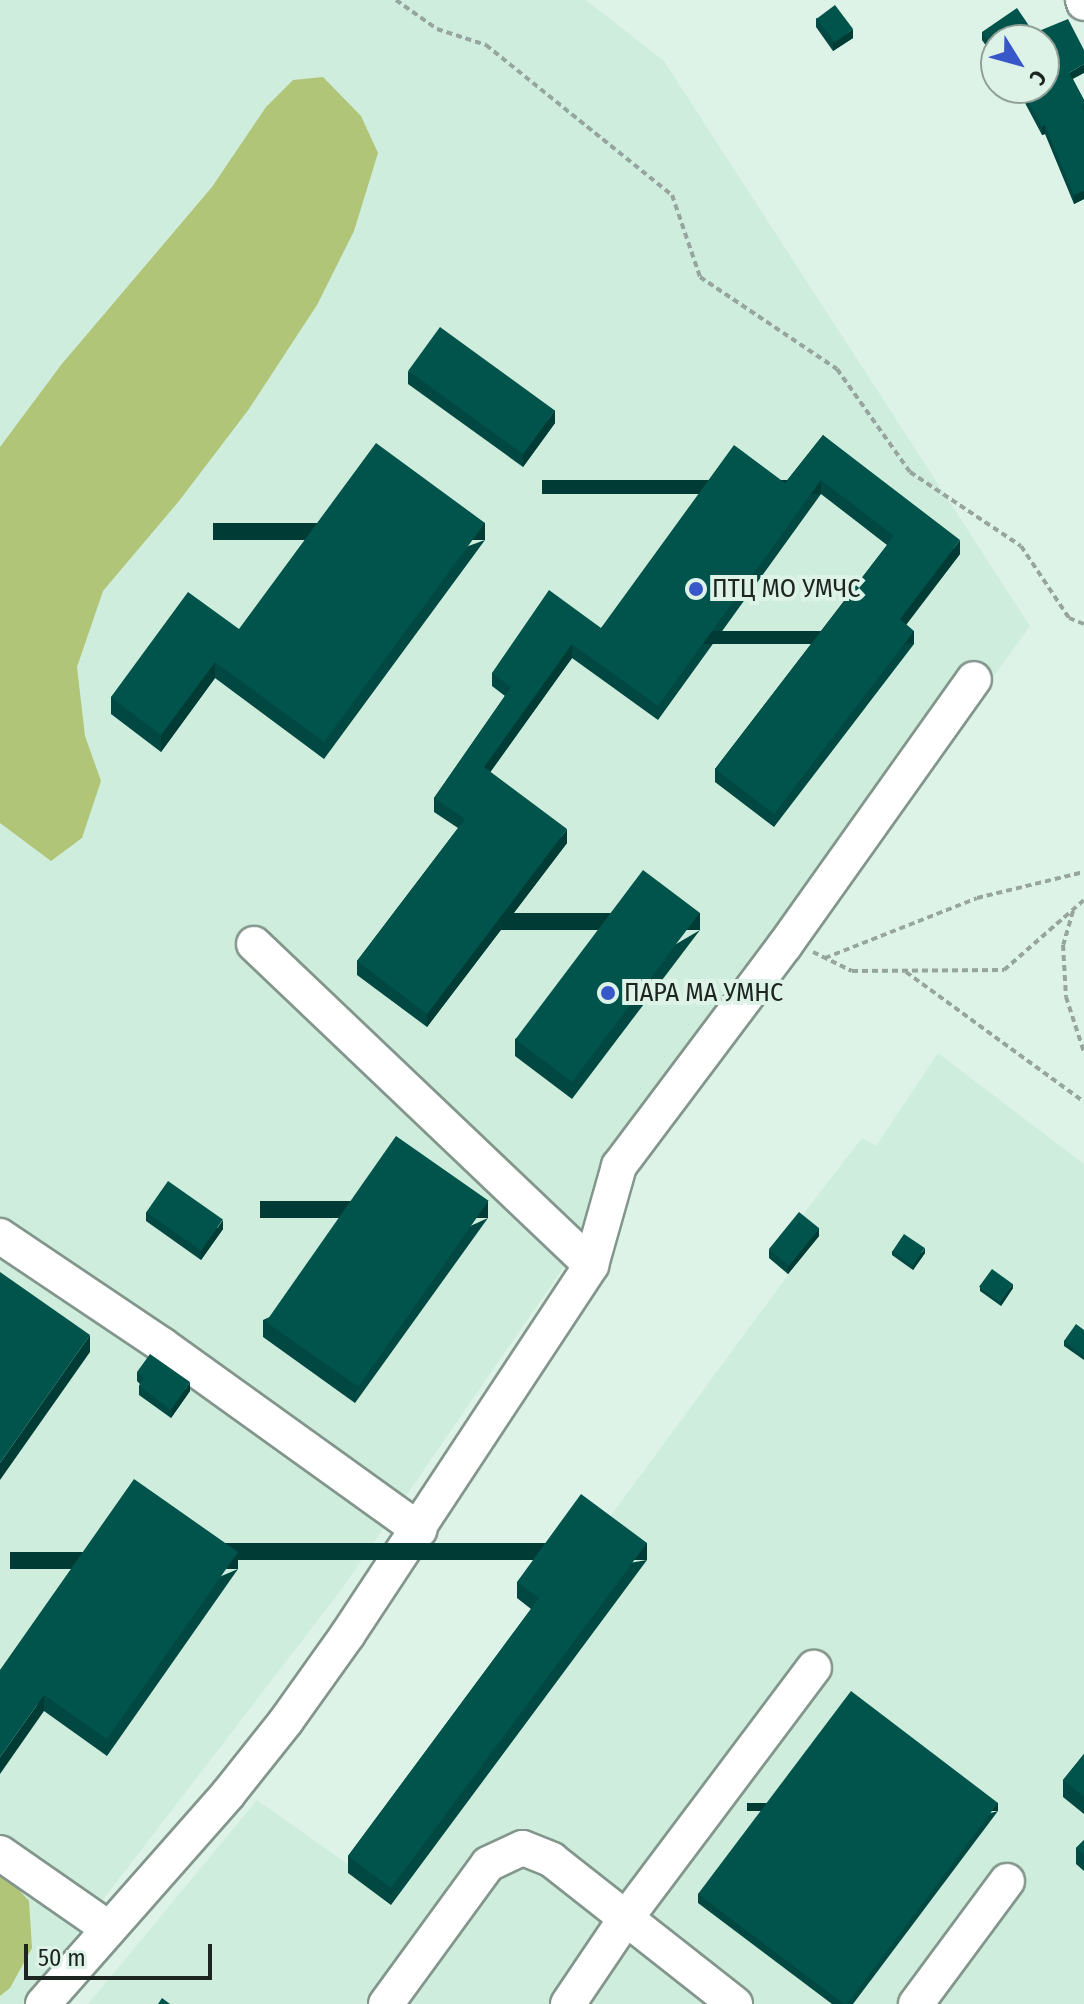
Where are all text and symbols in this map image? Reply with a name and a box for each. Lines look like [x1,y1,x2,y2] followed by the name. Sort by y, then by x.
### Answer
[980,24,1060,104] north arrow
[1024,65,1052,90] text: С
[712,573,861,605] place label: ПТЦ МО УМЧС
[687,580,705,598] marker: ПТЦ МО УМЧС
[624,977,783,1009] place label: ПАРА МА УМНС
[599,984,617,1002] marker: ПАРА МА УМНС
[28,1928,216,1978] scale bar
[38,1944,86,1972] text: 50 m

